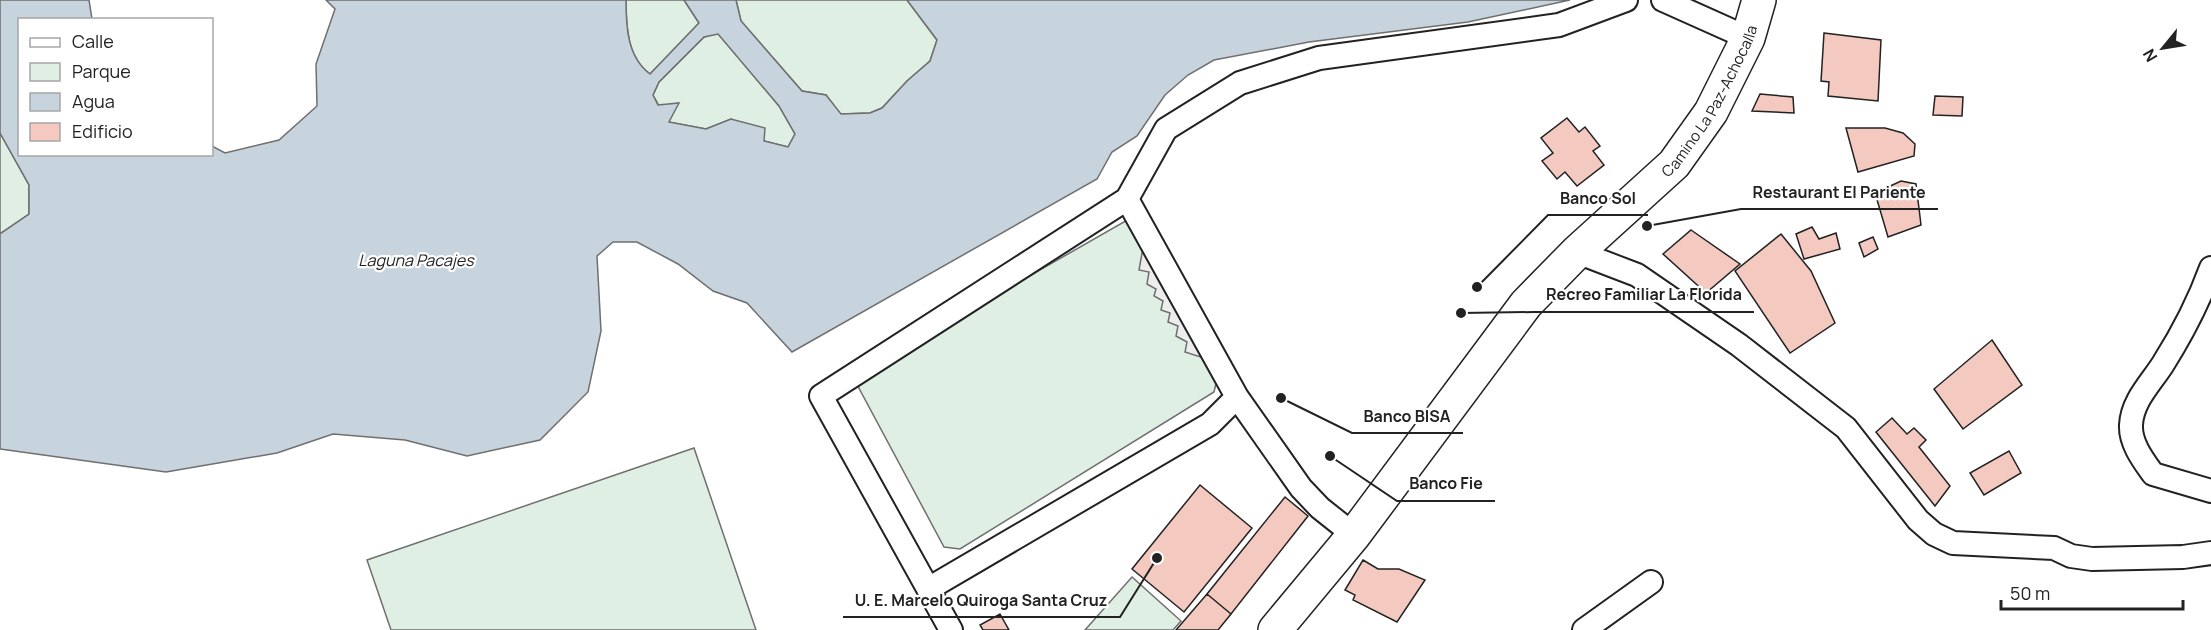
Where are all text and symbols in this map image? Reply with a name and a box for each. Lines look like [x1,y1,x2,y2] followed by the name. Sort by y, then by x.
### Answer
[18,18,213,156] legend
[2133,18,2193,78] north arrow
[1656,23,1762,181] street label: Camino La Paz-Achocalla
[72,29,114,53] text: Calle
[2138,45,2162,66] text: N
[72,59,131,83] text: Parque
[72,89,115,113] text: Agua
[72,119,133,143] text: Edificio
[1741,175,1938,209] callout: Restaurant El Pariente
[1548,181,1648,215] callout: Banco Sol
[1752,181,1926,203] text: Restaurant El Pariente
[1560,187,1636,209] text: Banco Sol
[358,249,475,271] water label: Laguna Pacajes
[1534,278,1754,312] callout: Recreo Familiar La Florida
[1546,283,1742,305] text: Recreo Familiar La Florida
[1352,399,1463,433] callout: Banco BISA
[1363,405,1451,427] text: Banco BISA
[1397,467,1495,501] callout: Banco Fie
[1409,472,1483,494] text: Banco Fie
[2001,573,2182,611] scale bar
[2010,581,2050,605] text: 50 m
[843,583,1120,617] callout: U. E. Marcelo Quiroga Santa Cruz
[855,589,1107,611] text: U. E. Marcelo Quiroga Santa Cruz

